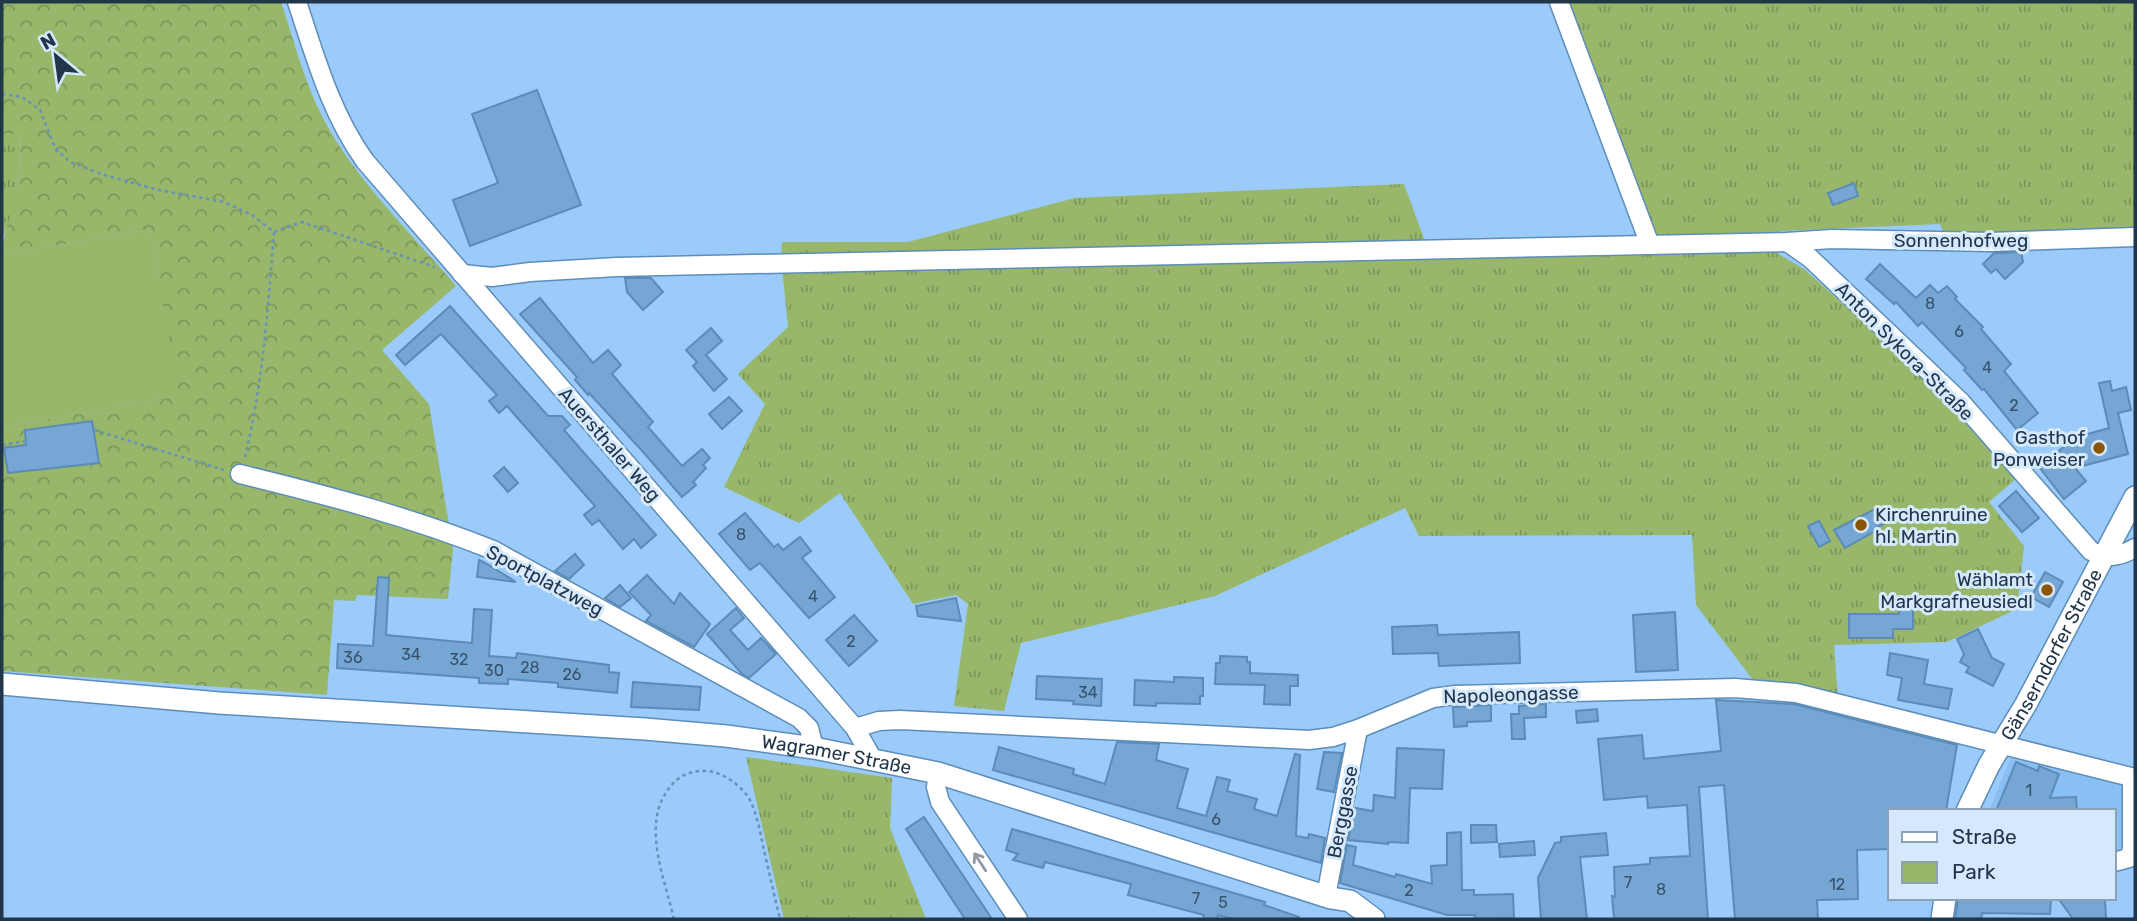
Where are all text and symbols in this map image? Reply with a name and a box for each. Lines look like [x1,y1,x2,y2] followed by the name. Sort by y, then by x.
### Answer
[21,21,91,91] north arrow
[36,28,60,55] text: N
[1894,229,2028,252] street label: Sonnenhofweg
[1831,277,1979,425] street label: Anton Sykora-Straße
[1925,294,1935,313] house number: 8
[1954,322,1964,341] house number: 6
[1982,358,1992,377] house number: 4
[554,382,666,506] street label: Auersthaler Weg
[2009,396,2019,415] house number: 2
[1993,426,2086,471] place label: Gasthof Ponweiser
[2091,440,2107,456] marker: Gasthof Ponweiser
[1875,503,1988,548] place label: Kirchenruine hl. Martin
[1853,517,1869,533] marker: Kirchenruine hl. Martin
[736,525,746,544] house number: 8
[482,540,607,621] street label: Sportplatzweg
[1996,565,2107,744] street label: Gänserndorfer Straße
[1880,568,2034,613] place label: Wählamt Markgrafneusiedl
[2039,582,2055,598] marker: Wählamt Markgrafneusiedl
[808,587,818,606] house number: 4
[846,632,856,651] house number: 2
[401,645,421,664] house number: 34
[343,648,363,667] house number: 36
[449,650,469,669] house number: 32
[520,658,540,677] house number: 28
[484,661,504,680] house number: 30
[562,665,582,684] house number: 26
[1443,681,1579,708] street label: Napoleongasse
[1078,683,1098,702] house number: 34
[760,730,913,779] street label: Wagramer Straße
[1322,764,1363,860] street label: Berggasse
[2026,781,2032,800] house number: 1
[1888,809,2116,900] legend
[1211,810,1221,829] house number: 6
[1952,824,2017,849] text: Straße
[973,853,987,873] one-way arrow
[1952,859,1996,884] text: Park
[1624,873,1632,892] house number: 7
[1829,875,1845,894] house number: 12
[1656,880,1666,899] house number: 8
[1404,881,1414,900] house number: 2
[1192,889,1200,908] house number: 7
[1218,893,1228,912] house number: 5

